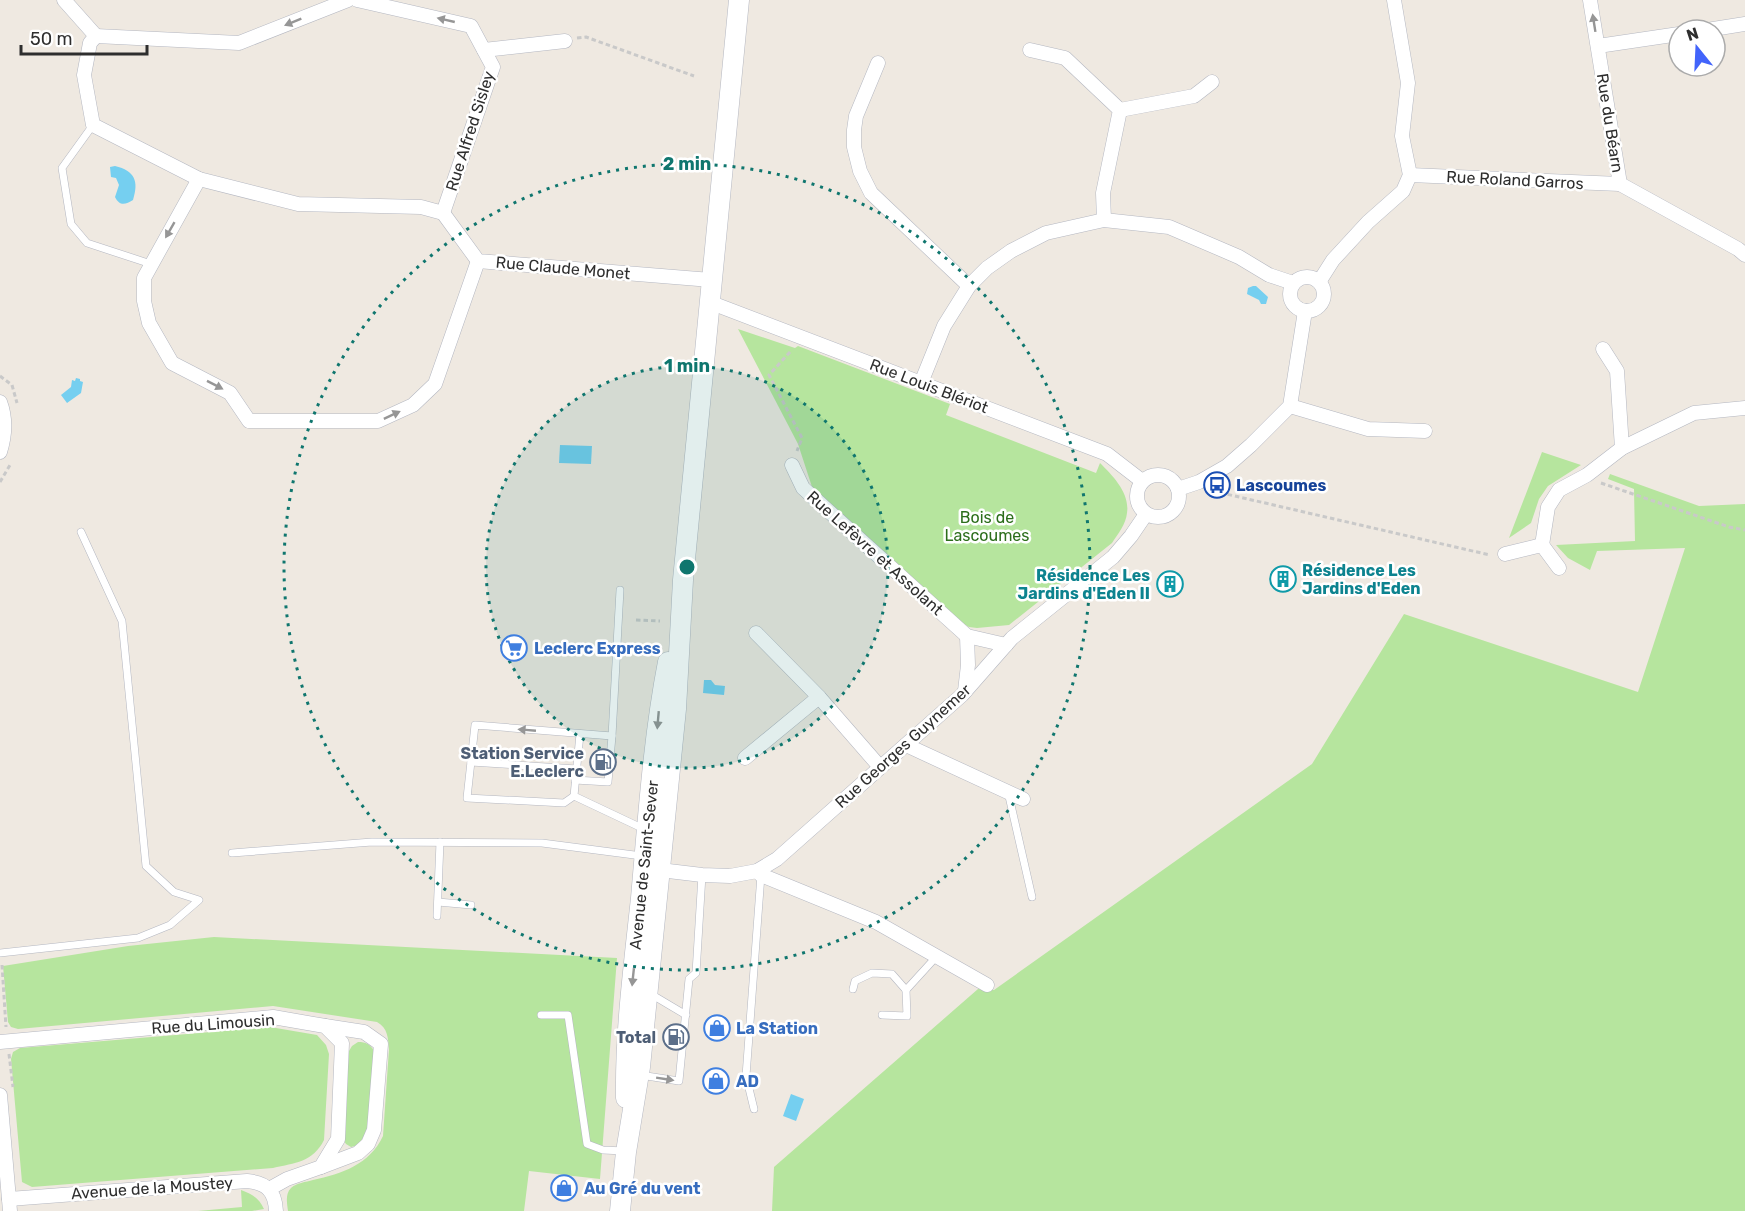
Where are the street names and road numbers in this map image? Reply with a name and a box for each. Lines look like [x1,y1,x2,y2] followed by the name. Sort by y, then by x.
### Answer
[442,68,498,193] street label: Rue Alfred Sisley
[1593,72,1627,174] street label: Rue du Béarn
[1446,167,1584,193] street label: Rue Roland Garros
[495,253,631,283] street label: Rue Claude Monet
[867,355,991,417] street label: Rue Louis Blériot
[803,487,947,619] street label: Rue Lefèvre et Assolant
[831,680,975,812] street label: Rue Georges Guynemer
[626,779,662,951] street label: Avenue de Saint-Sever
[151,1010,275,1038] street label: Rue du Limousin
[70,1173,234,1203] street label: Avenue de la Moustey

